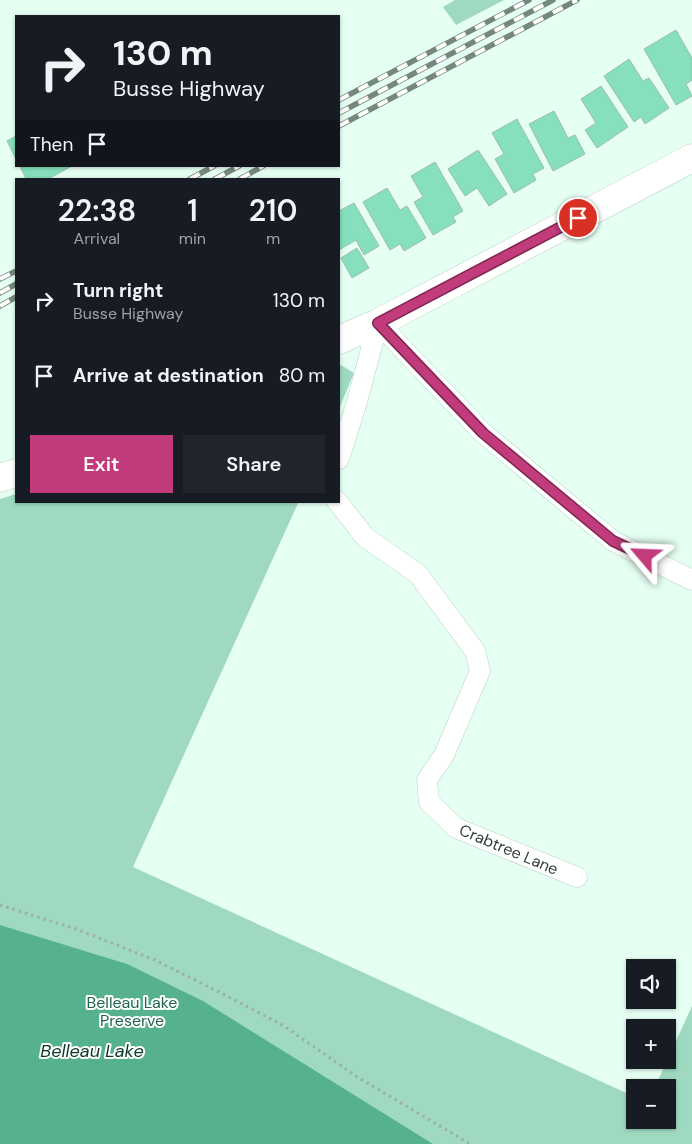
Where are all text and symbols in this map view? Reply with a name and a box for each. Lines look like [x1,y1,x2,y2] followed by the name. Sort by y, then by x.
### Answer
[113,30,213,76] text: 130 m
[30,35,95,100] icon: right
[113,74,265,103] text: Busse Highway
[83,130,111,158] icon: arrive
[30,132,73,157] text: Then
[58,191,136,230] text: 22:38
[187,191,198,230] text: 1
[249,191,297,230] text: 210
[557,197,599,239] pin
[564,204,592,232] icon: arrive
[74,228,120,249] text: Arrival
[179,228,206,249] text: min
[266,228,280,249] text: m
[73,278,163,303] text: Turn right
[30,287,58,315] icon: right
[273,288,325,313] text: 130 m
[73,303,183,324] text: Busse Highway
[30,362,58,390] icon: arrive
[73,363,264,388] text: Arrive at destination
[279,363,325,388] text: 80 m
[30,435,173,493] button: Exit
[183,435,325,493] button: Share
[618,529,670,581] position arrow
[456,819,561,880] street label: Crabtree Lane
[626,959,676,1129] map controls
[626,959,676,1009] button: sound
[87,992,177,1031] park label: Belleau Lake Preserve
[626,1019,676,1069] button: +
[40,1039,144,1063] water label: Belleau Lake
[626,1079,676,1129] button: −

